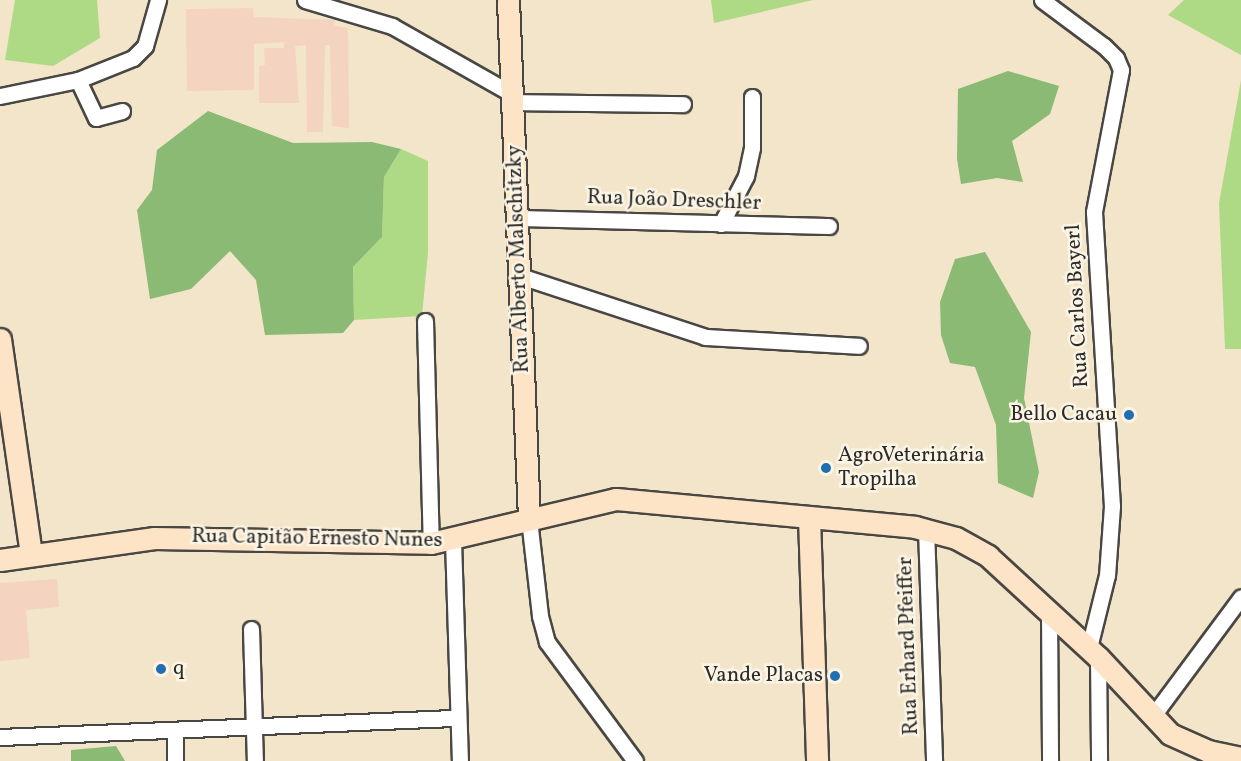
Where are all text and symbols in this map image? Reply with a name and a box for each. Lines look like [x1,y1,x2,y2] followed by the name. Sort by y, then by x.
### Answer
[502,144,536,374] street label: Rua Alberto Malschitzky
[586,185,762,217] street label: Rua João Dreschler
[1061,224,1095,388] street label: Rua Carlos Bayerl
[1010,402,1117,428] place label: Bello Cacau
[1122,408,1136,422] marker: Bello Cacau
[838,443,985,493] place label: AgroVeterinária Tropilha
[819,461,833,475] marker: AgroVeterinária Tropilha
[191,524,443,554] street label: Rua Capitão Ernesto Nunes
[893,556,925,736] street label: Rua Erhard Pfeiffer
[173,656,184,682] place label: q
[154,662,168,676] marker: q
[704,663,823,689] place label: Vande Placas
[828,669,842,683] marker: Vande Placas

